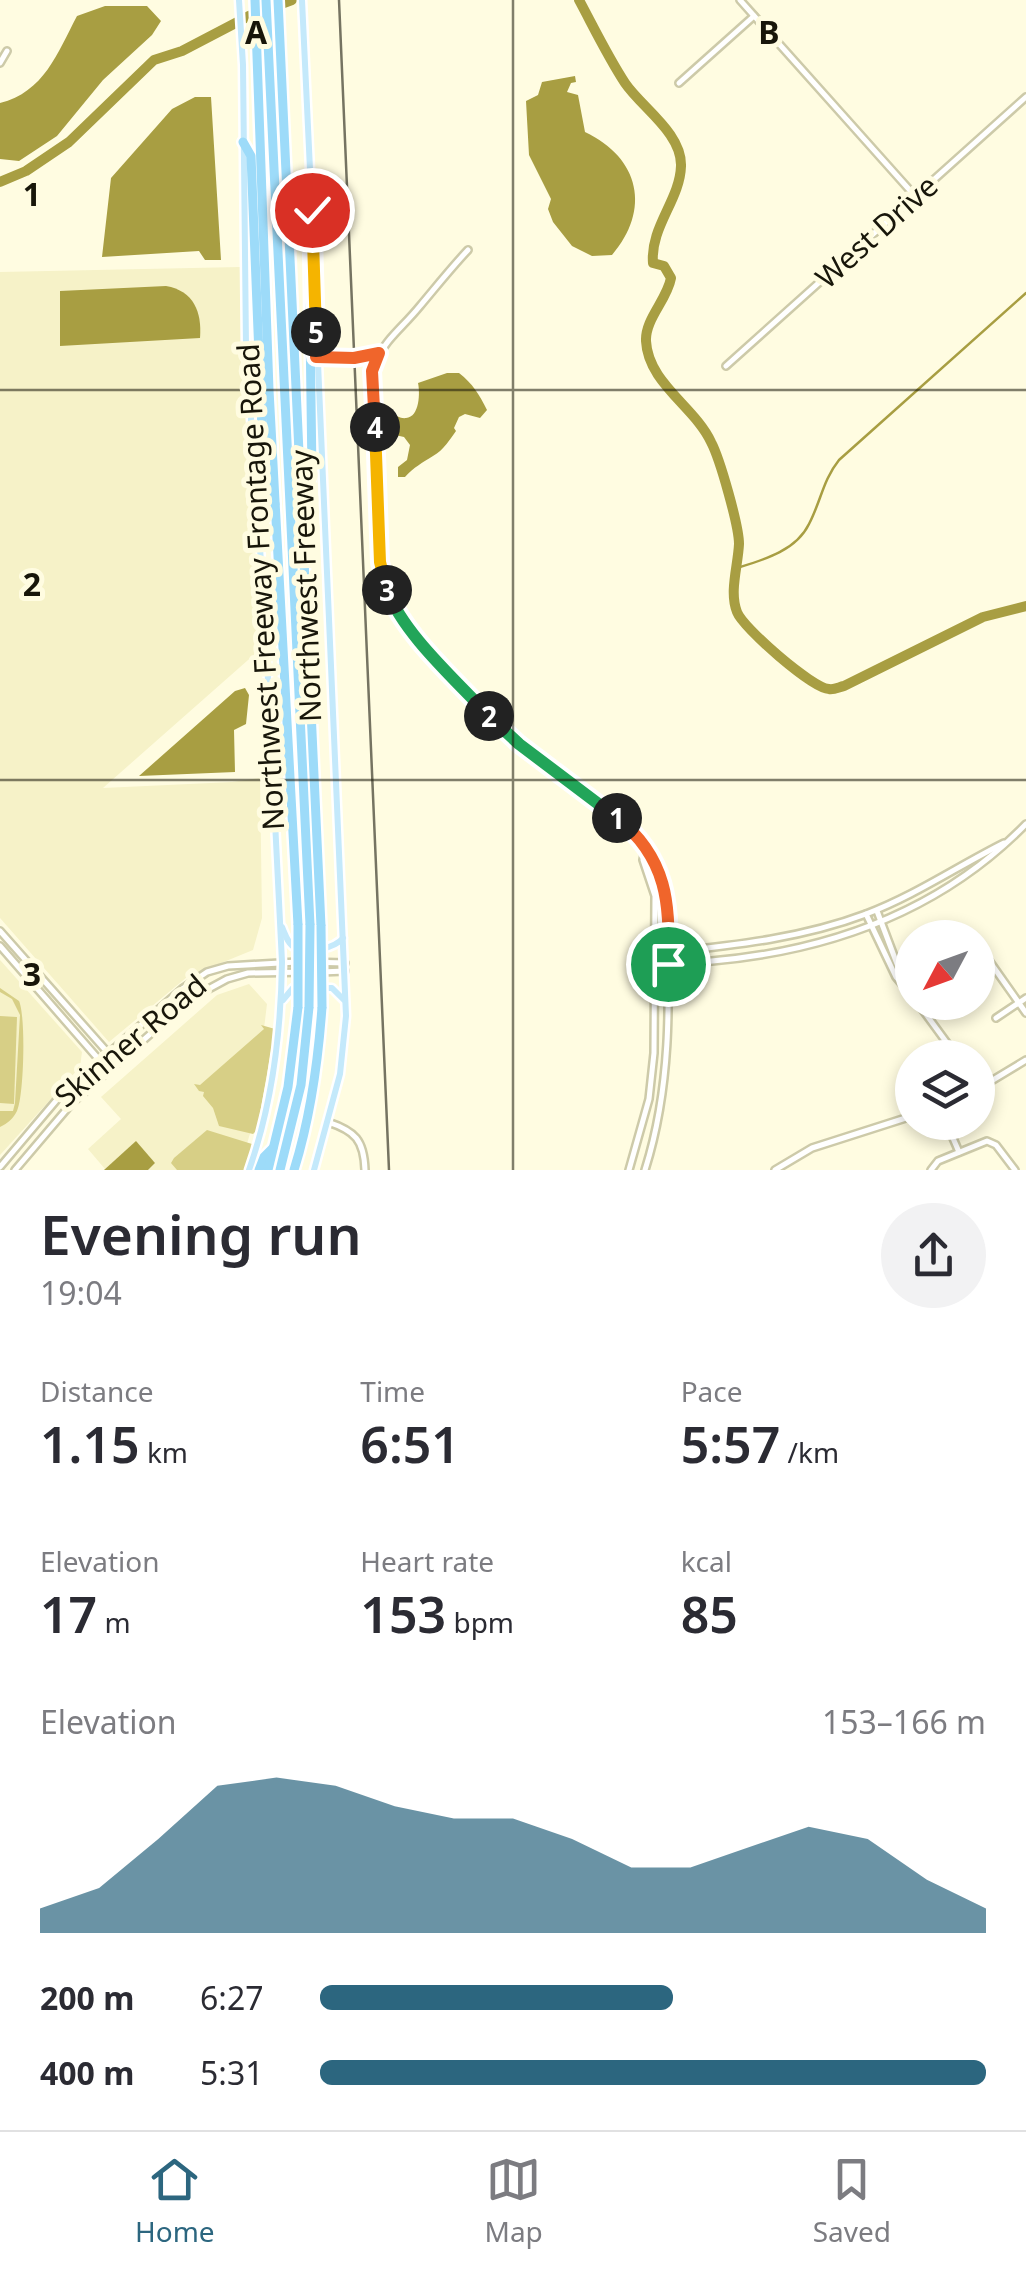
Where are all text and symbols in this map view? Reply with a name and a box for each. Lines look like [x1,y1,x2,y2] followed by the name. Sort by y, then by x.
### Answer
[245,10,268,53] text: A
[758,10,780,53] text: B
[806,165,946,297] street label: West Drive
[270,168,355,253] pin
[23,172,41,215] text: 1
[285,183,340,238] icon: check
[291,307,341,357] pin: 5
[308,313,324,351] text: 5
[227,343,293,831] street label: Northwest Freeway Frontage Road
[350,402,400,452] pin: 4
[367,408,383,446] text: 4
[280,448,330,723] street label: Northwest Freeway
[23,562,41,605] text: 2
[362,565,412,615] pin: 3
[379,571,395,609] text: 3
[464,691,514,741] pin: 2
[481,697,497,735] text: 2
[592,793,642,843] pin: 1
[609,799,625,837] text: 1
[895,920,995,1020] north arrow
[895,920,995,1140] map controls
[626,922,711,1007] pin
[641,937,696,992] icon: arrive
[23,952,41,995] text: 3
[45,964,215,1116] street label: Skinner Road
[895,1040,995,1140] button: layers
[40,1196,361,1271] text: Evening run
[881,1203,986,1308] button: share
[40,1271,122,1314] text: 19:04
[40,1372,153,1410] text: Distance
[360,1372,425,1410] text: Time
[681,1372,743,1410] text: Pace
[40,1410,140,1478] text: 1.15
[360,1410,460,1478] text: 6:51
[681,1410,780,1478] text: 5:57
[140,1433,188,1471] text: km
[780,1433,839,1471] text: /km
[40,1542,160,1580] text: Elevation
[360,1542,494,1580] text: Heart rate
[681,1542,732,1580] text: kcal
[40,1580,97,1648] text: 17
[360,1580,446,1648] text: 153
[681,1580,738,1648] text: 85
[97,1603,131,1641] text: m
[446,1603,514,1641] text: bpm
[40,1700,177,1743] text: Elevation
[822,1700,986,1743] text: 153–166 m
[40,1976,134,2019] text: 200 m
[200,1976,264,2019] text: 6:27
[40,2051,134,2094] text: 400 m
[200,2051,264,2094] text: 5:31
[135,2152,215,2250] tab: Home
[485,2152,543,2250] tab: Map
[813,2152,891,2250] tab: Saved

